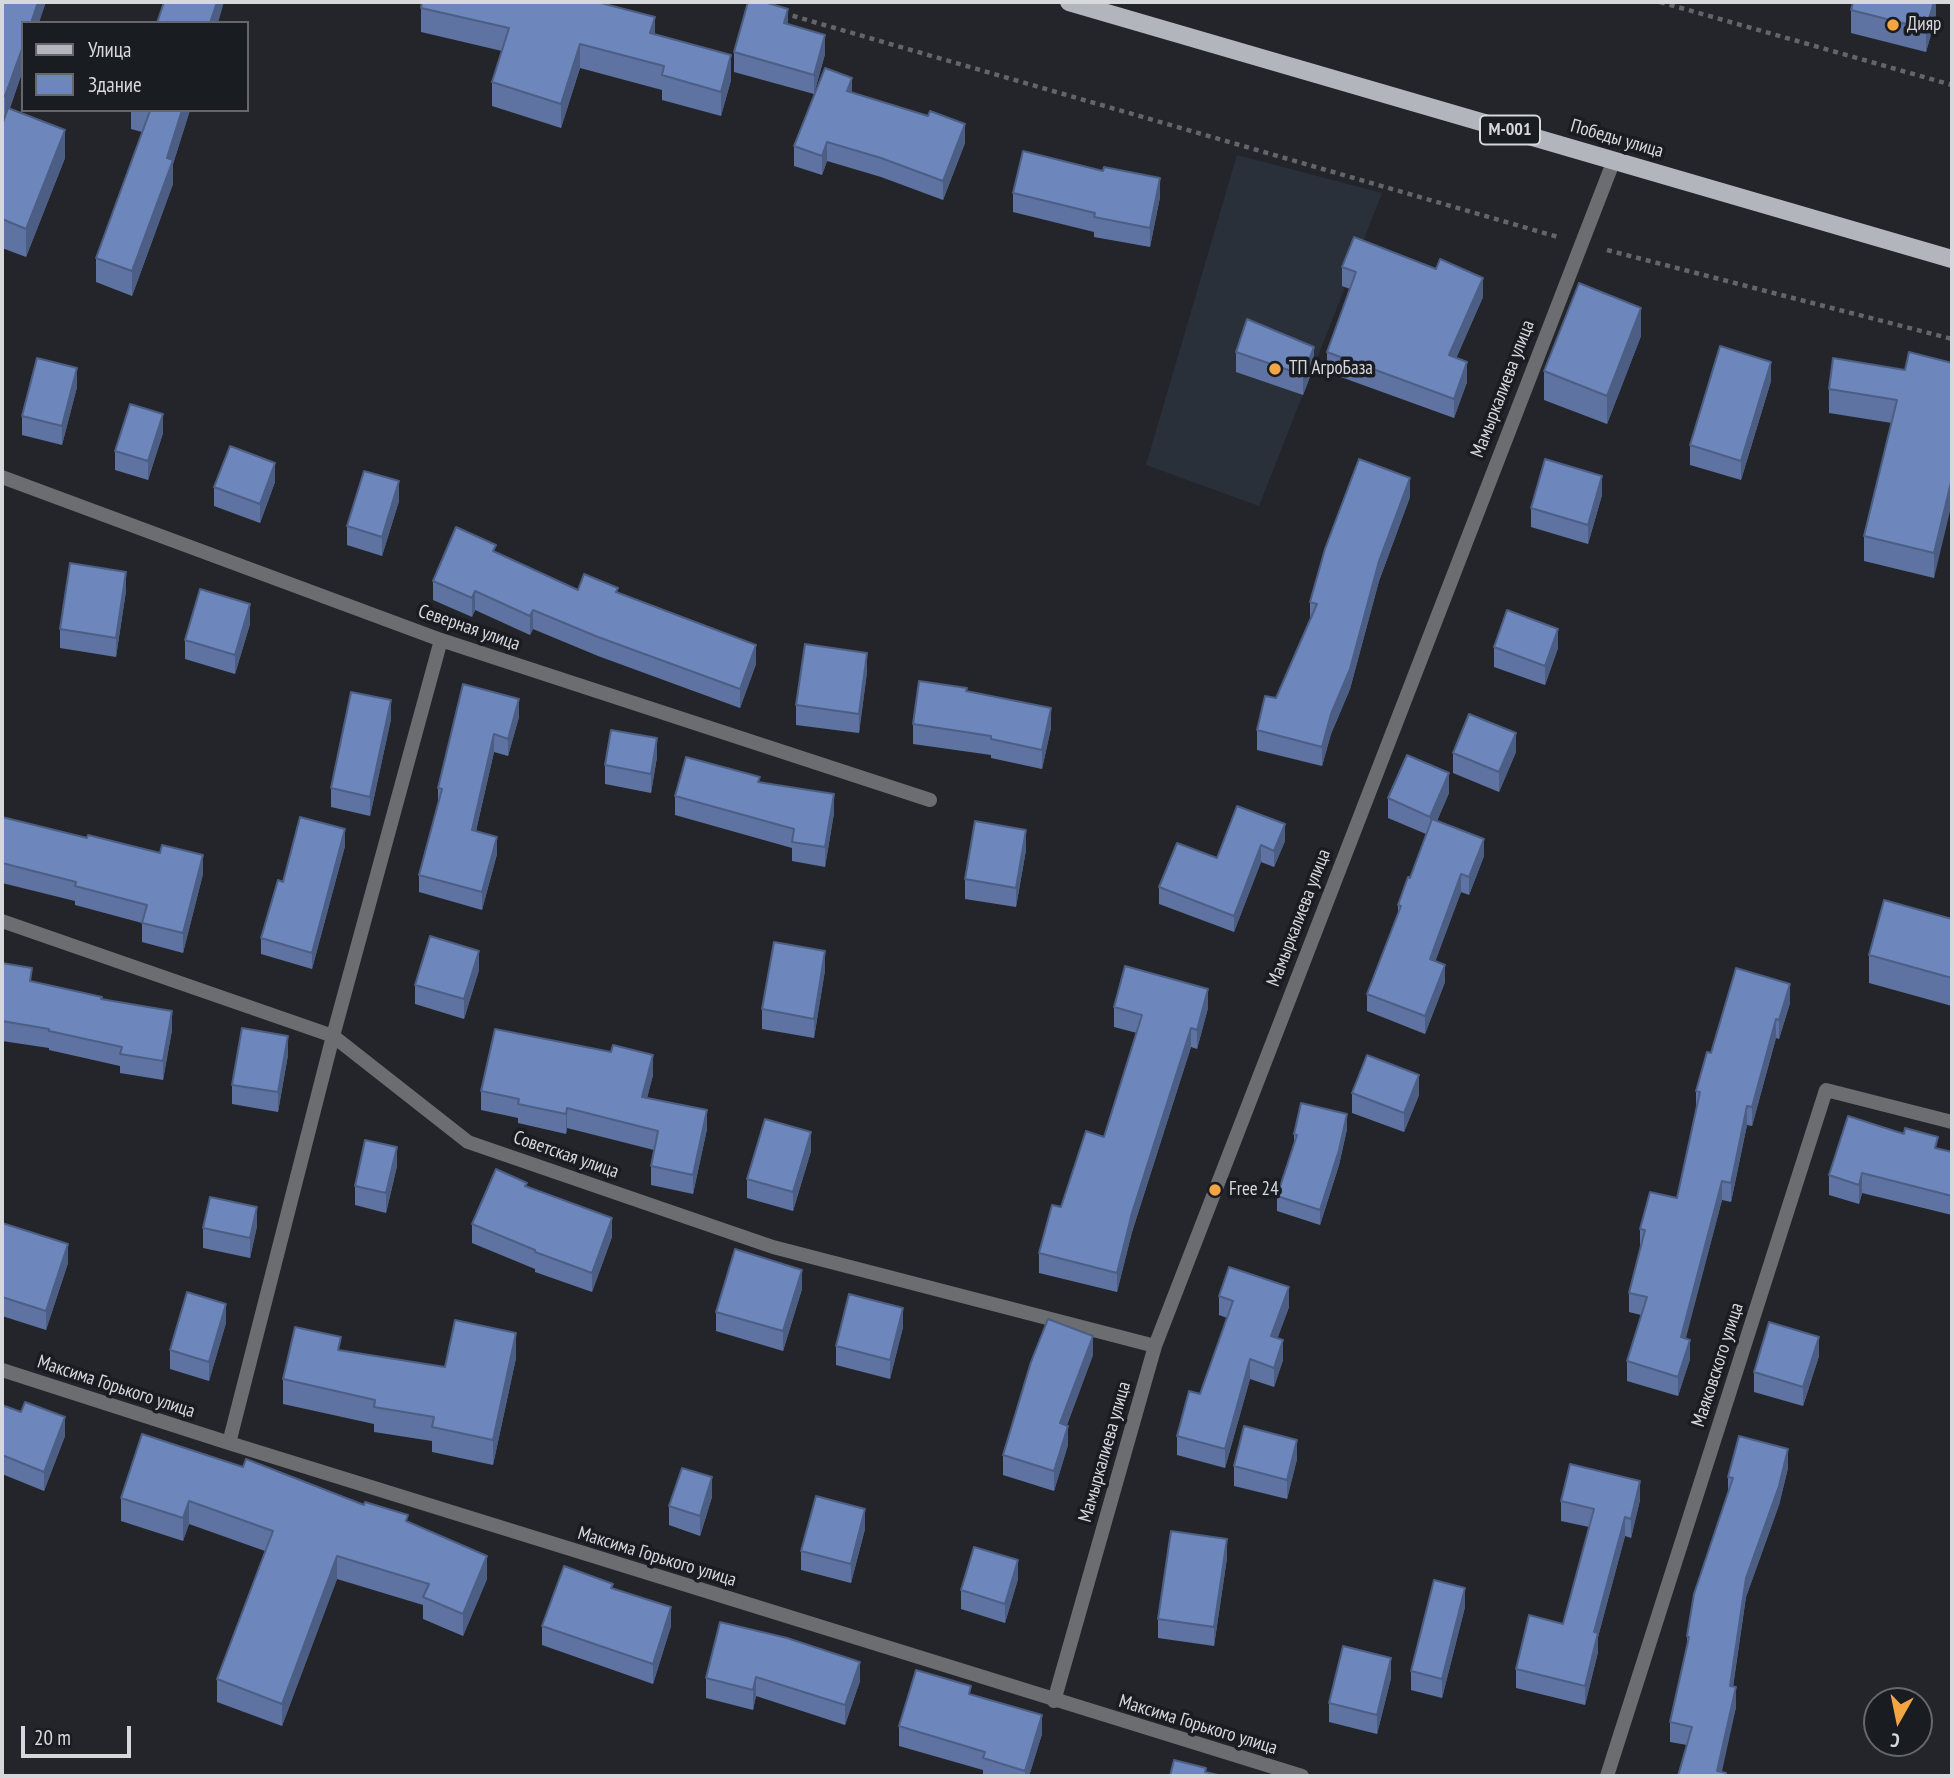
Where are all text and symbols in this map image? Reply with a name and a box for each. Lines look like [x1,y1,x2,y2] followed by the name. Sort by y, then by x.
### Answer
[1907,14,1941,36] place label: Дияр
[1885,17,1901,33] marker: Дияр
[21,21,248,112] legend
[88,36,131,63] text: Улица
[88,71,142,98] text: Здание
[1568,115,1666,163] street label: Победы улица
[1480,116,1540,145] road number: М-001
[1466,317,1540,461] street label: Мамыркалиева улица
[1289,358,1373,380] place label: ТП АгроБаза
[1267,361,1283,377] marker: ТП АгроБаза
[415,600,523,656] street label: Северная улица
[1262,846,1336,990] street label: Мамыркалиева улица
[510,1126,622,1184] street label: Советская улица
[1229,1179,1279,1201] place label: Free 24
[1207,1182,1223,1198] marker: Free 24
[1687,1300,1749,1430] street label: Маяковского улица
[34,1351,198,1423] street label: Максима Горького улица
[1074,1379,1136,1525] street label: Мамыркалиева улица
[575,1522,739,1592] street label: Максима Горького улица
[1863,1687,1933,1757] north arrow
[1116,1690,1280,1760] street label: Максима Горького улица
[24,1712,135,1756] scale bar
[34,1724,71,1751] text: 20 m
[1889,1728,1901,1753] text: С

